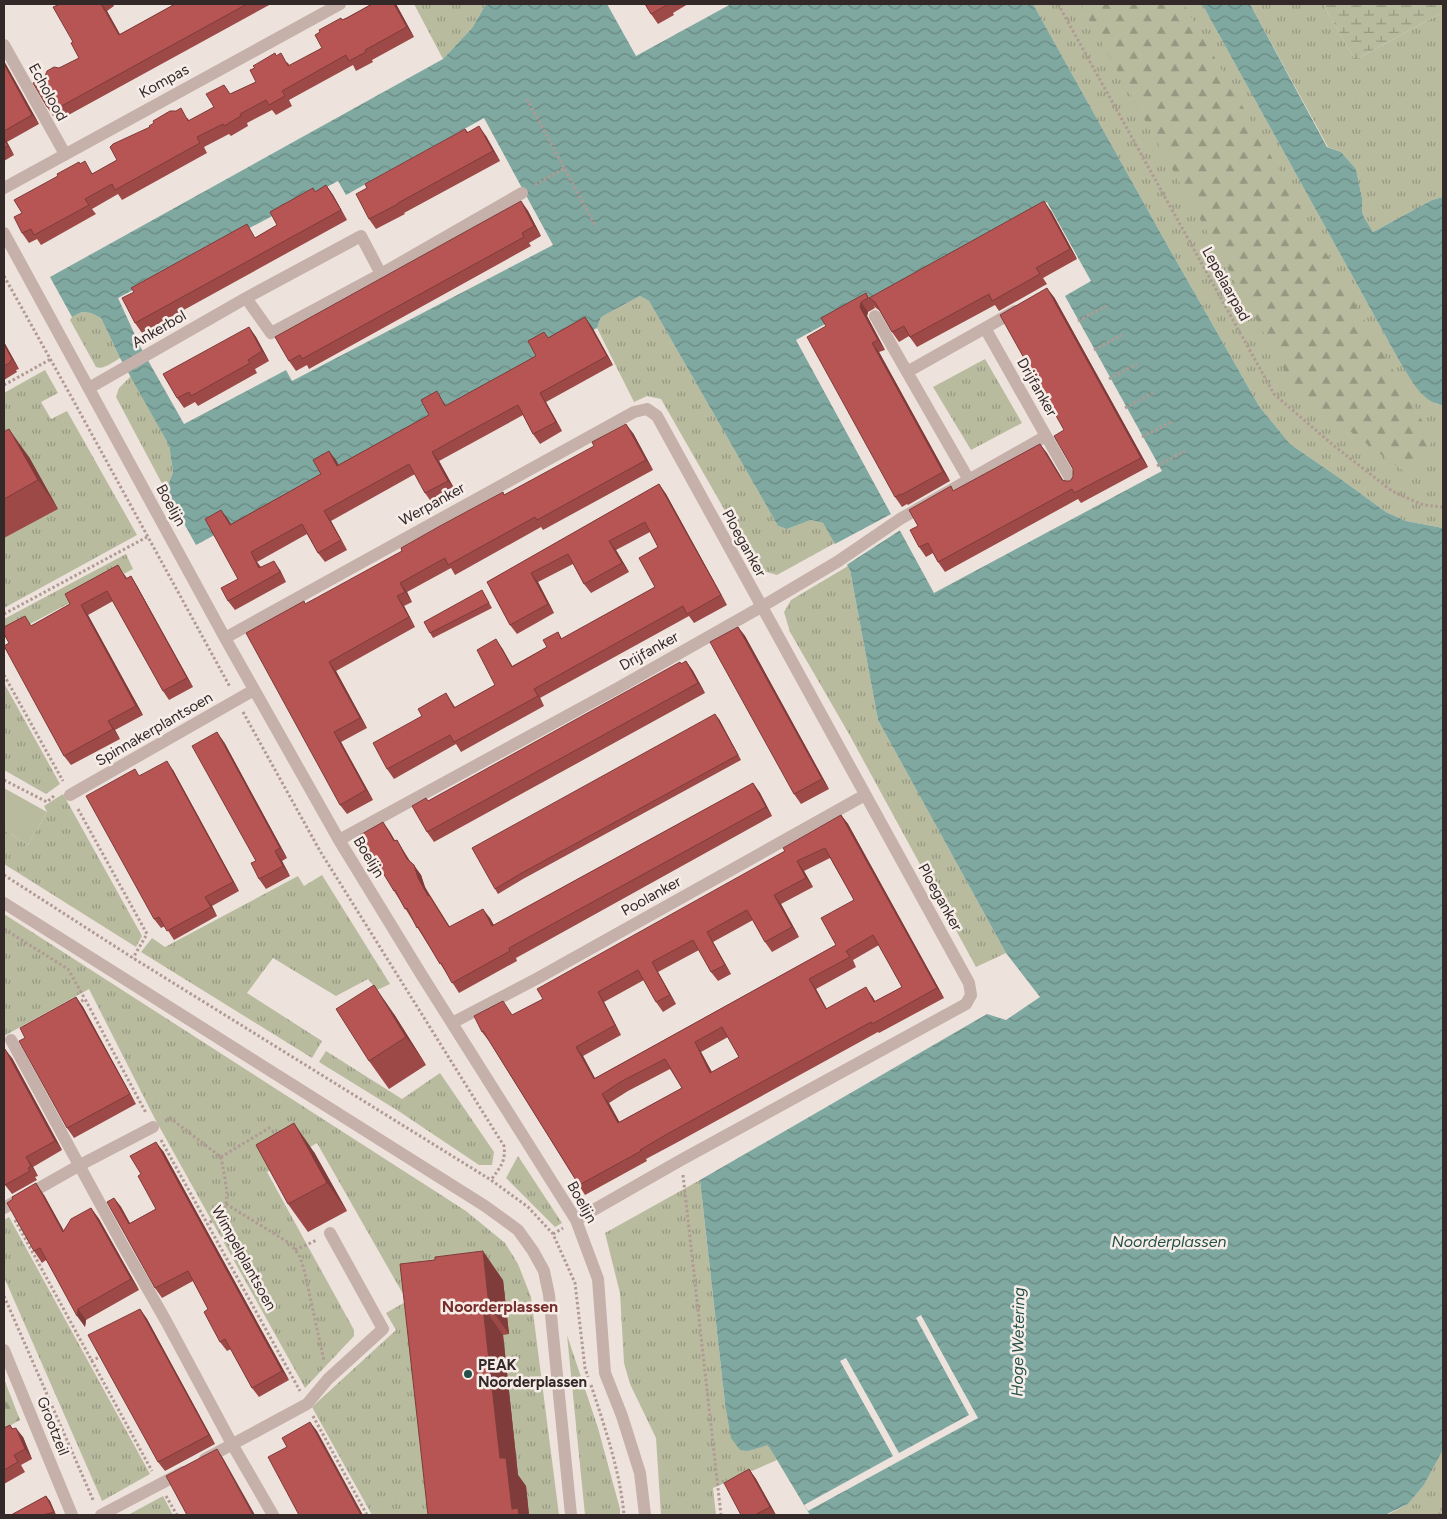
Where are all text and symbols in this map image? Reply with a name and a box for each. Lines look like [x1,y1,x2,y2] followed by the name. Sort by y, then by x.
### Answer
[25,60,71,124] street label: Echolood
[136,60,192,102] street label: Kompas
[1198,244,1254,324] street label: Lepelaarpad
[129,306,189,352] street label: Ankerbol
[1013,354,1061,420] street label: Drijfanker
[396,479,468,529] street label: Werpanker
[152,481,190,529] street label: Boelijn
[718,506,770,580] street label: Ploeganker
[616,627,682,675] street label: Drijfanker
[92,688,216,770] street label: Spinnakerplantsoen
[350,833,388,881] street label: Boelijn
[914,860,966,934] street label: Ploeganker
[618,872,684,920] street label: Poolanker
[563,1178,601,1226] street label: Boelijn
[208,1202,280,1314] street label: Wimpelplantsoen
[1111,1232,1227,1251] water label: Noorderplassen
[1008,1287,1028,1397] water label: Hoge Wetering
[442,1297,558,1316] district label: Noorderplassen
[478,1356,587,1391] place label: PEAK Noorderplassen
[462,1368,474,1380] marker: PEAK Noorderplassen
[33,1394,73,1458] street label: Grootzeil

